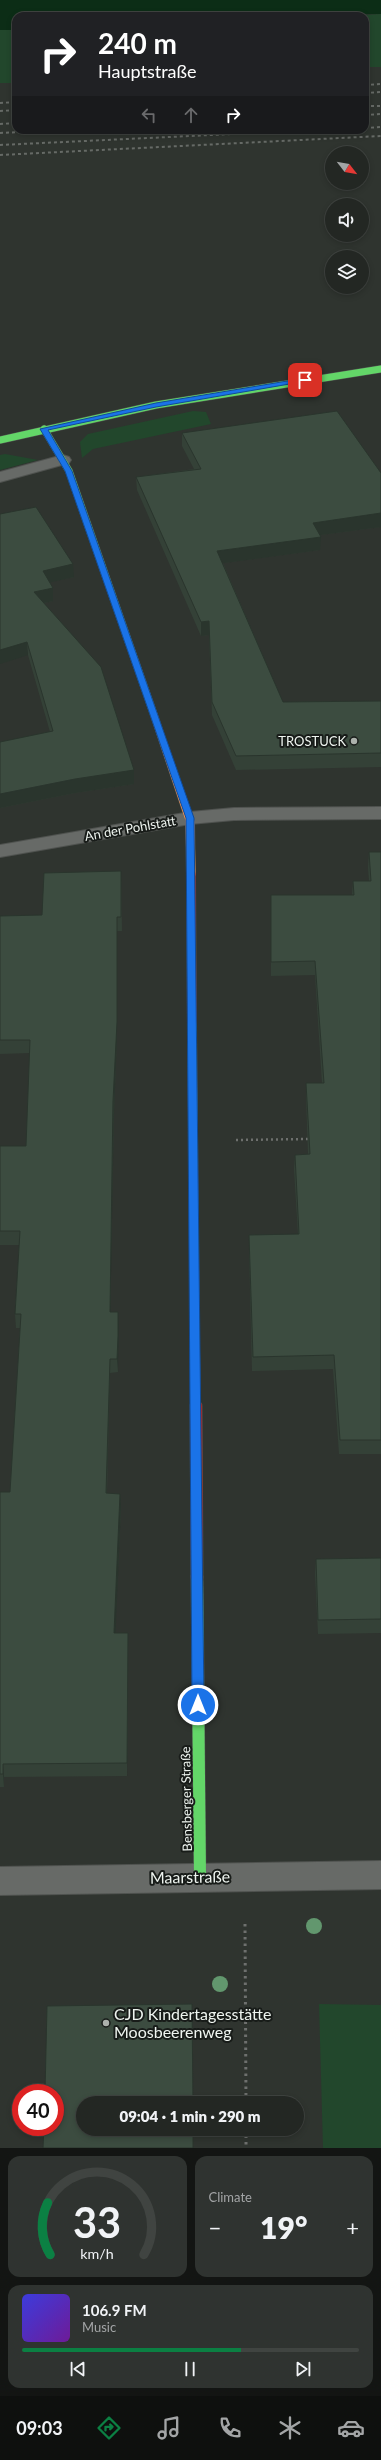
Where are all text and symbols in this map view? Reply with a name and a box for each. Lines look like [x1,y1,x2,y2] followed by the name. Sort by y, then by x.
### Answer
[98,26,177,60] text: 240 m
[32,28,84,80] icon: right
[98,60,196,82] text: Hauptstraße
[138,104,160,126] icon: left
[180,104,202,126] icon: ahead
[222,104,244,126] icon: right
[325,146,369,190] north arrow
[325,146,369,294] map controls
[325,198,369,242] button: sound
[325,250,369,294] button: layers
[288,363,322,397] pin
[294,369,316,391] icon: arrive
[278,733,346,749] place label: TROSTUCK
[349,736,359,746] marker: TROSTUCK
[83,812,177,844] street label: An der Pohlstatt
[177,1684,219,1726] position arrow
[177,1746,195,1852] street label: Bensberger Straße
[150,1866,230,1887] street label: Maarstraße
[114,2004,271,2041] place label: CJD Kindertagesstätte Moosbeerenweg
[101,2018,111,2028] marker: CJD Kindertagesstätte Moosbeerenweg
[12,2084,64,2136] speed limit sign: 40
[119,2107,261,2125] text: 09:04 · 1 min · 290 m
[209,2189,252,2205] text: Climate
[73,2196,121,2246] text: 33
[260,2209,307,2245] text: 19°
[209,2214,221,2241] text: −
[346,2214,359,2241] text: +
[81,2244,114,2261] text: km/h
[82,2301,147,2319] text: 106.9 FM
[82,2319,116,2335] text: Music
[67,2358,89,2380] icon: previous
[179,2358,201,2380] icon: pause
[292,2358,314,2380] icon: next
[95,2414,123,2442] icon: directions
[155,2414,183,2442] icon: music
[216,2414,244,2442] icon: phone
[276,2414,304,2442] icon: climate
[337,2414,365,2442] icon: car
[16,2417,63,2439] text: 09:03

